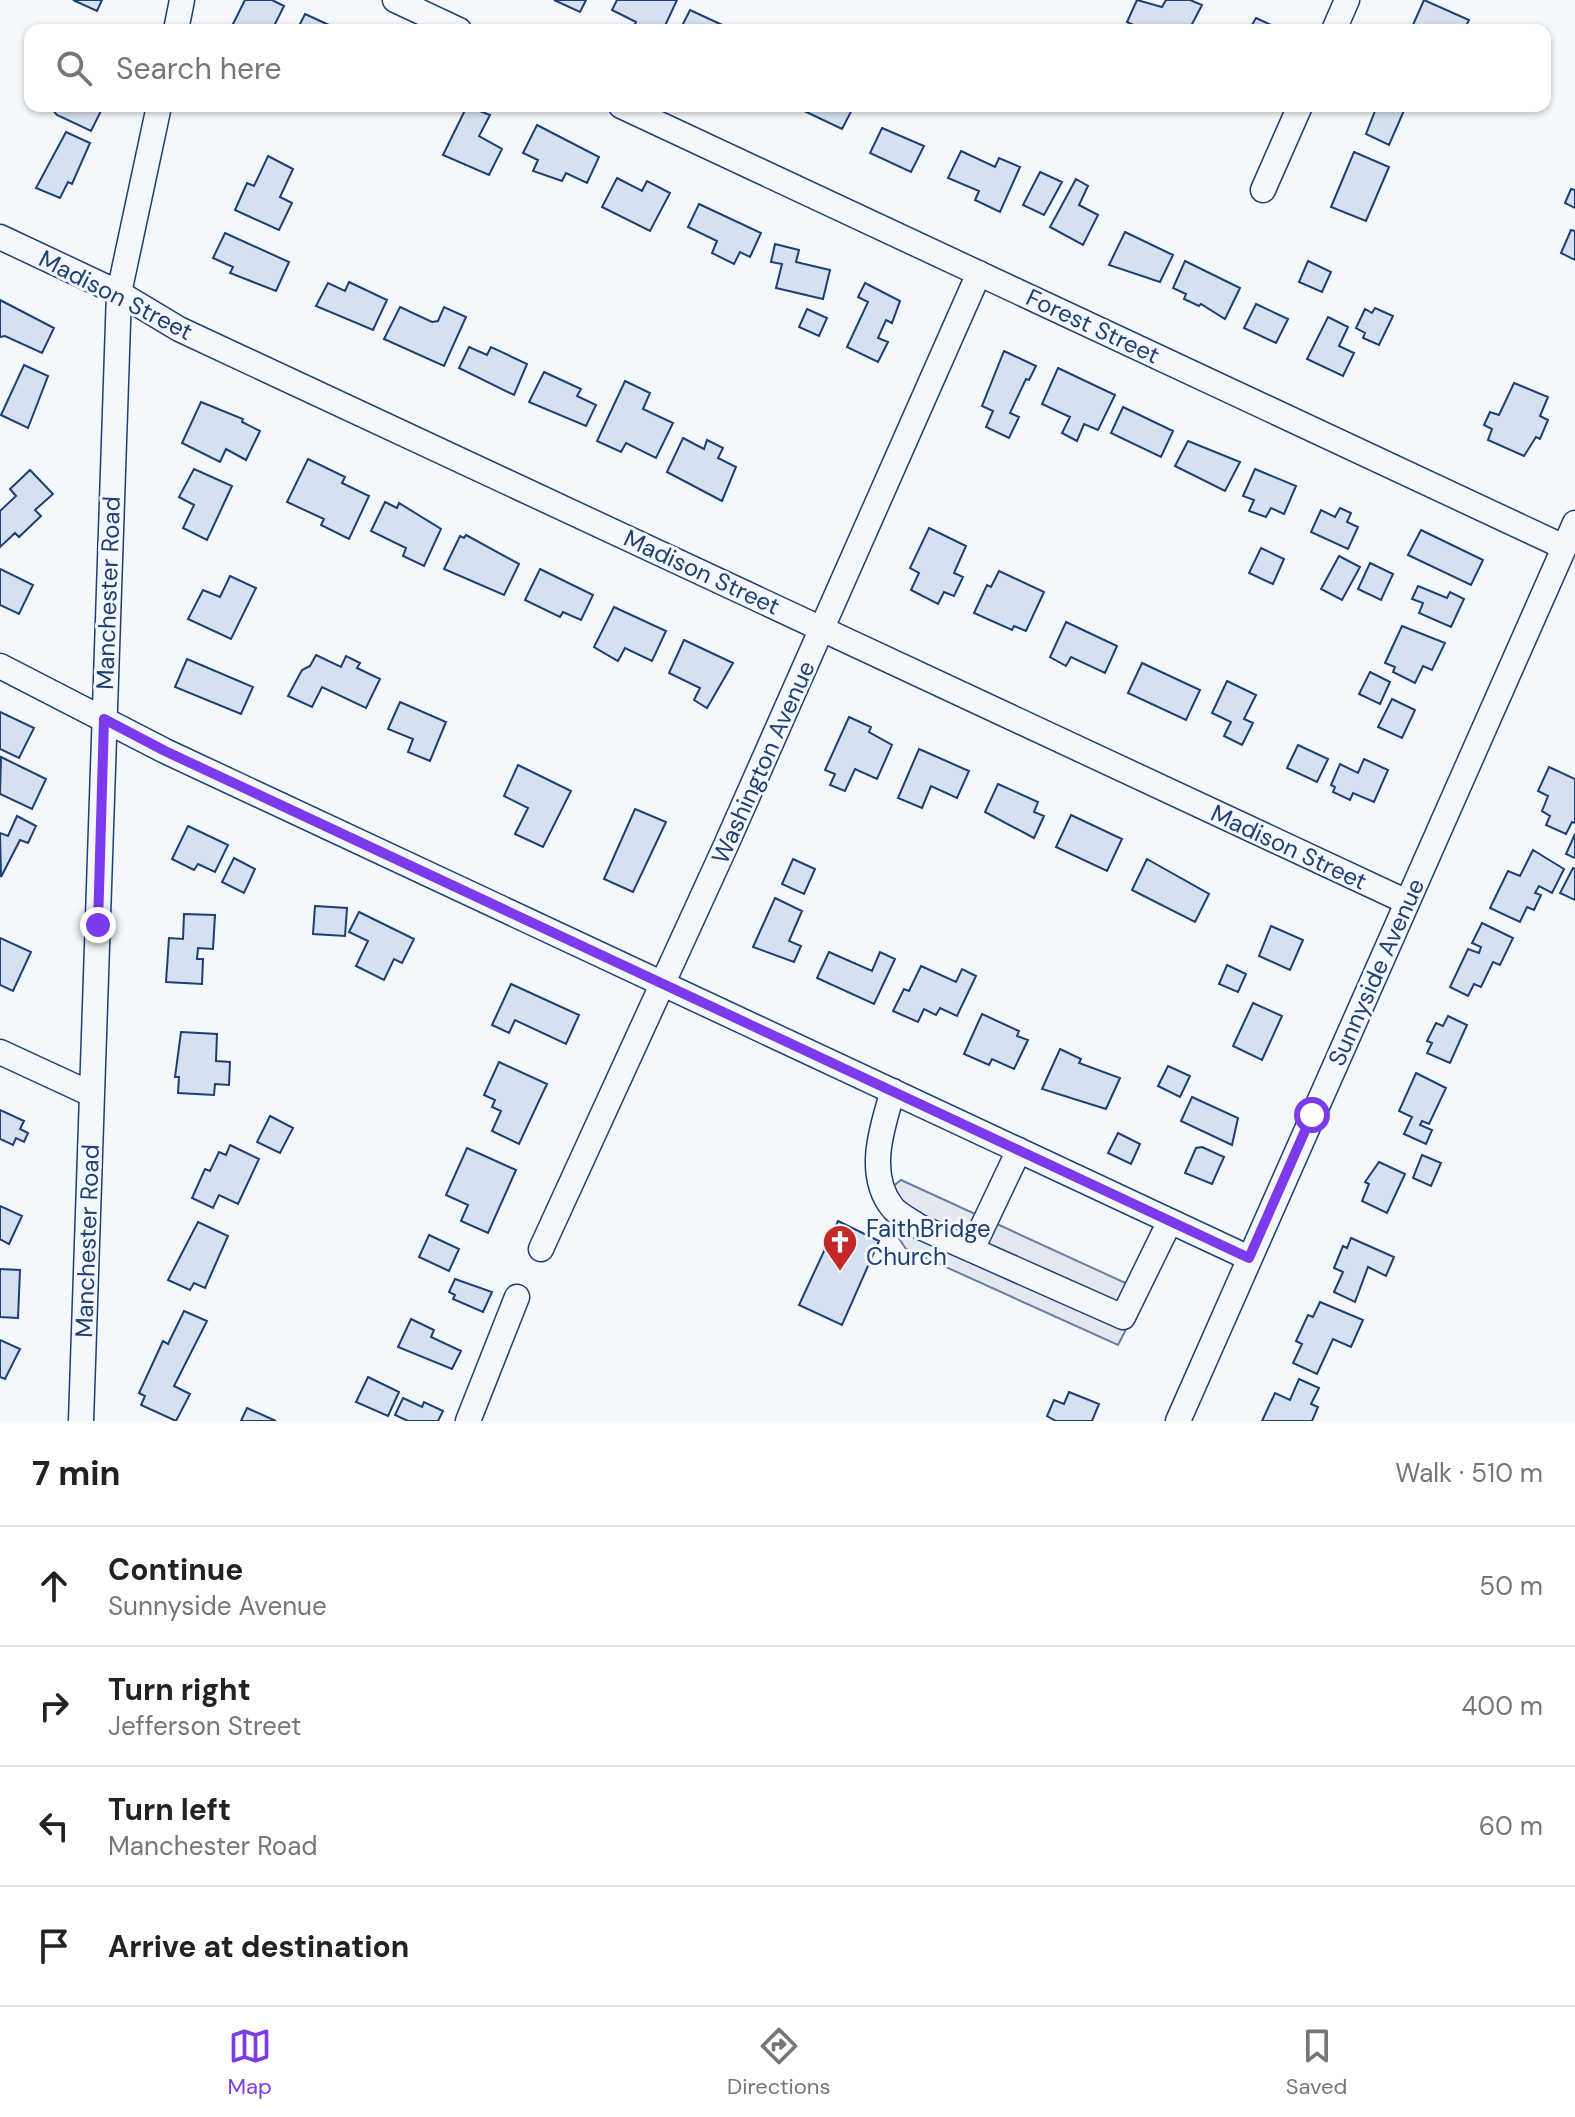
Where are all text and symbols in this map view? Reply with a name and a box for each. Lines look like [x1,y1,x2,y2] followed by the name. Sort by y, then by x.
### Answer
[24,24,1551,112] search box
[52,46,96,90] icon: search
[116,49,282,88] text: Search here
[34,243,198,347] street label: Madison Street
[1021,282,1165,370] street label: Forest Street
[89,496,127,690] street label: Manchester Road
[619,522,785,622] street label: Madison Street
[704,656,822,868] street label: Washington Avenue
[1206,797,1372,897] street label: Madison Street
[1321,873,1431,1071] street label: Sunnyside Avenue
[80,907,116,943] route end
[1294,1097,1330,1133] route start
[68,1144,106,1338] street label: Manchester Road
[866,1213,991,1272] place label: FaithBridge Church
[821,1223,859,1273] church icon: FaithBridge Church
[32,1451,121,1496] text: 7 min
[1395,1456,1543,1490] text: Walk · 510 m
[108,1550,243,1589] text: Continue
[32,1564,76,1608] icon: ahead
[1479,1569,1543,1603] text: 50 m
[108,1589,327,1623] text: Sunnyside Avenue
[108,1670,251,1709] text: Turn right
[32,1684,76,1728] icon: right
[1462,1689,1543,1723] text: 400 m
[108,1709,301,1743] text: Jefferson Street
[108,1790,231,1829] text: Turn left
[32,1804,76,1848] icon: left
[1479,1809,1543,1843] text: 60 m
[108,1829,318,1863] text: Manchester Road
[32,1924,76,1968] icon: arrive
[108,1927,409,1966] text: Arrive at destination
[228,2024,272,2101] tab: Map
[727,2024,831,2101] tab: Directions
[1286,2024,1347,2101] tab: Saved

